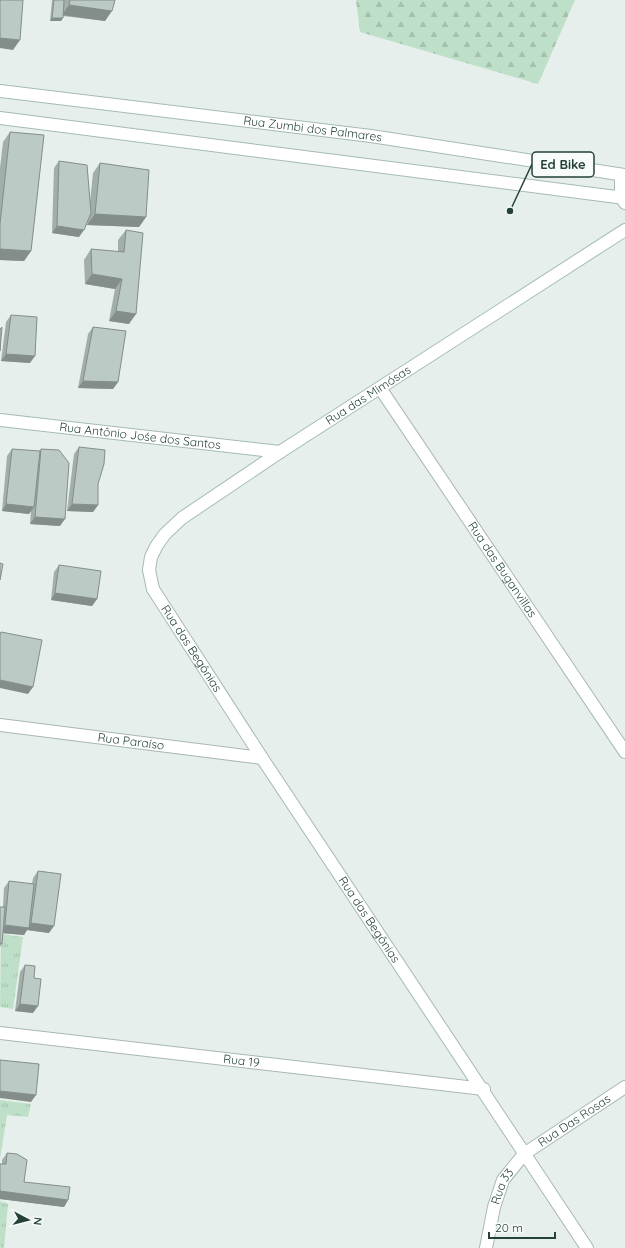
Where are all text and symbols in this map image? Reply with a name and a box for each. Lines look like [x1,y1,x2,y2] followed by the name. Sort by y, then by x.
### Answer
[243,113,383,145] street label: Rua Zumbi dos Palmares
[532,152,594,177] callout: Ed Bike
[540,156,586,172] text: Ed Bike
[323,362,414,428] street label: Rua das Mimósas
[59,419,222,452] street label: Rua Antônio Jośe dos Santos
[465,519,540,620] street label: Rua das Buganvillas
[158,602,226,695] street label: Rua das Begônias
[97,729,165,753] street label: Rua Paraíso
[336,873,404,966] street label: Rua das Begônias
[222,1051,261,1070] street label: Rua 19
[535,1091,613,1150] street label: Rua Das Rosas
[487,1165,516,1206] street label: Rua 33
[8,1200,48,1240] north arrow
[489,1214,555,1240] scale bar
[30,1216,45,1226] text: N
[495,1220,523,1235] text: 20 m

